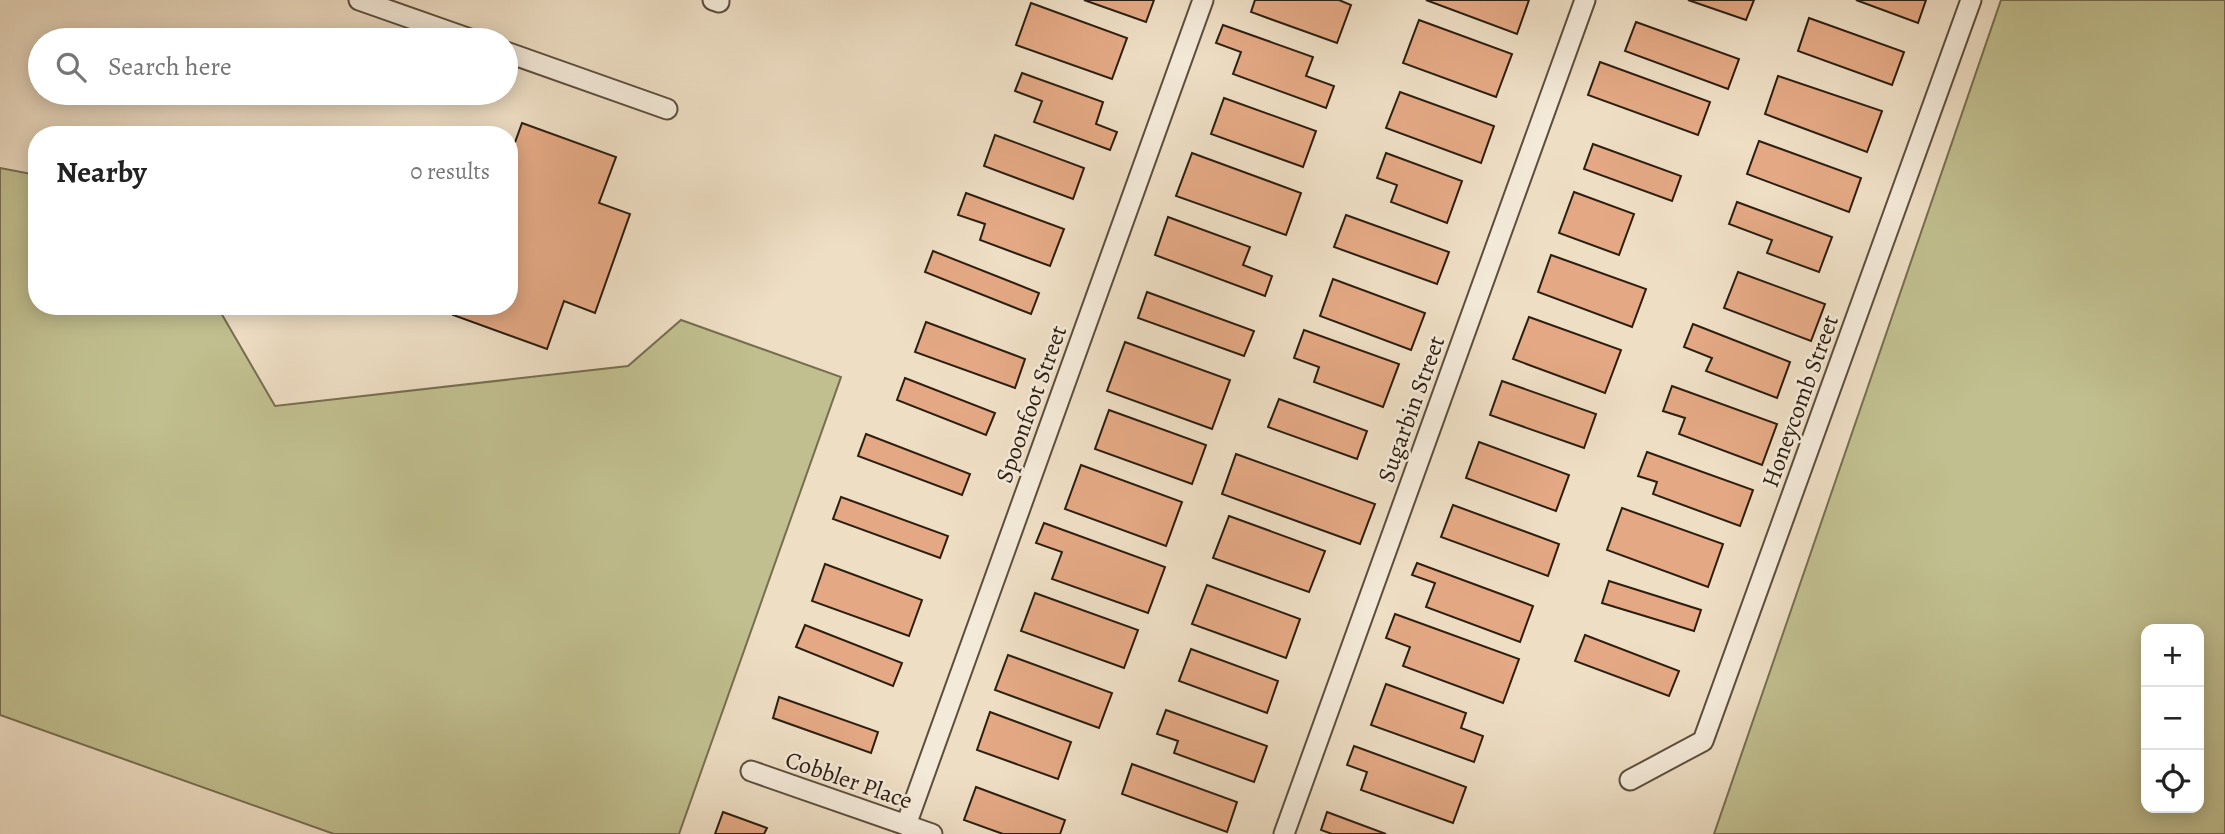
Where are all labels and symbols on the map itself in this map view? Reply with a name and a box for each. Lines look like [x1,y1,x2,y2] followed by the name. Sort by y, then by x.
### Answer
[1754,310,1846,492] street label: Honeycomb Street
[988,321,1074,487] street label: Spoonfoot Street
[1370,331,1452,487] street label: Sugarbin Street
[781,743,917,817] street label: Cobbler Place

